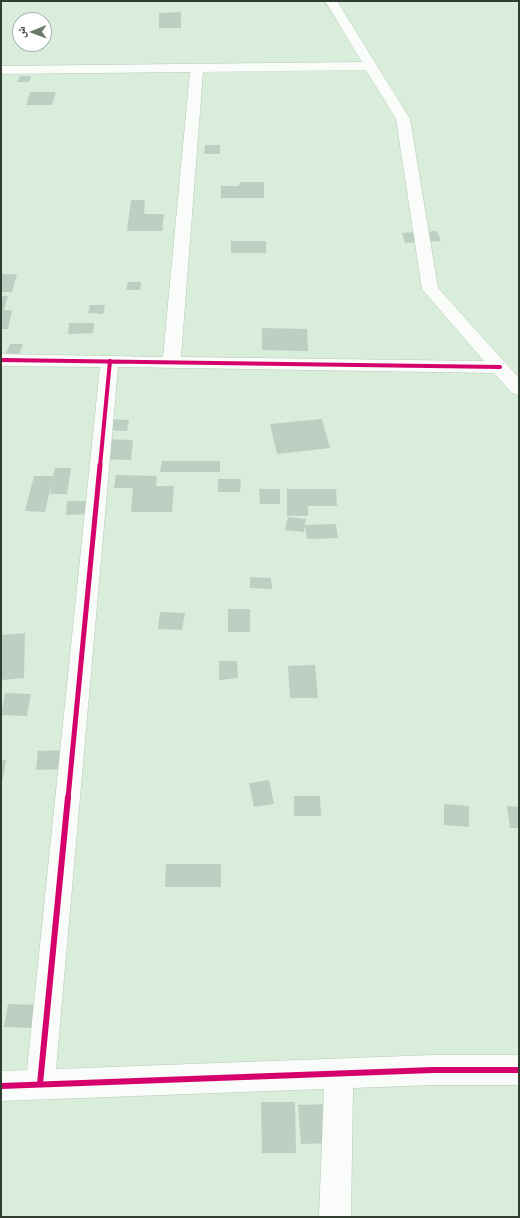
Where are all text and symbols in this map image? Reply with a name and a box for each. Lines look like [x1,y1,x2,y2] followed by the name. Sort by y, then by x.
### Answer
[12,12,52,52] north arrow
[15,26,27,38] text: ش

